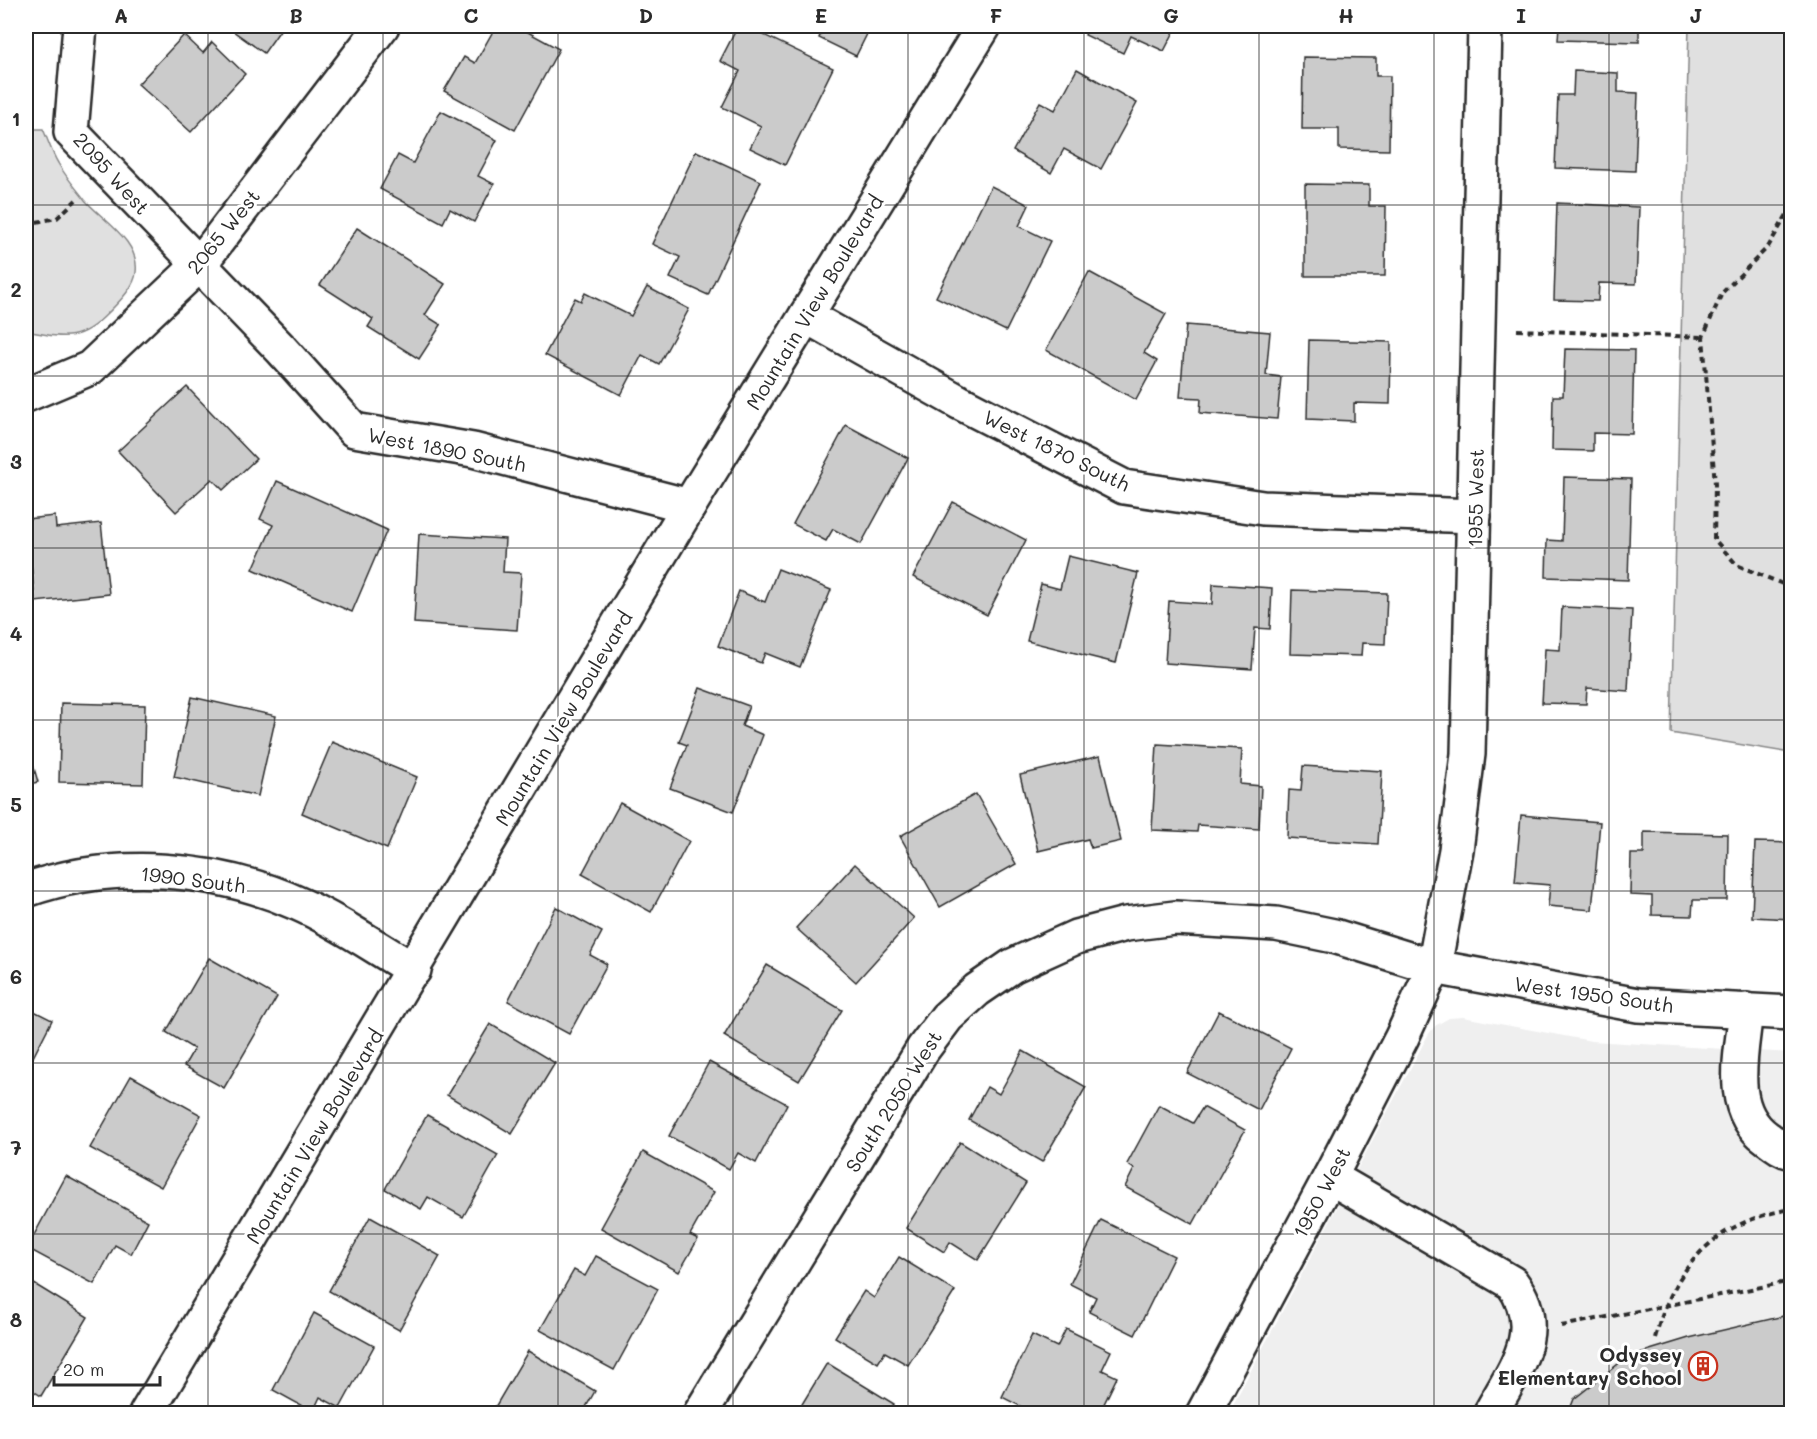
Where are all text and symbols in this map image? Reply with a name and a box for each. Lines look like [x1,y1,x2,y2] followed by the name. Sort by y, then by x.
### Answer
[114,2,128,28] text: A
[289,2,303,28] text: B
[464,2,479,28] text: C
[639,2,653,28] text: D
[815,2,827,28] text: E
[990,2,1003,28] text: F
[1163,2,1179,28] text: G
[1338,2,1354,28] text: H
[1516,2,1526,28] text: I
[1689,2,1703,28] text: J
[12,105,20,131] text: 1
[68,126,156,220] street label: 2095 West
[181,183,265,279] street label: 2065 West
[739,190,889,414] street label: Mountain View Boulevard
[10,276,22,302] text: 2
[979,403,1135,497] street label: West 1870 South
[366,421,528,477] street label: West 1890 South
[10,448,22,474] text: 3
[1461,448,1489,548] street label: 1955 West
[488,606,638,830] street label: Mountain View Boulevard
[10,620,23,646] text: 4
[10,791,22,817] text: 5
[139,860,247,898] street label: 1990 South
[10,963,22,989] text: 6
[1513,970,1675,1018] street label: West 1950 South
[239,1024,389,1248] street label: Mountain View Boulevard
[839,1025,947,1177] street label: South 2050 West
[10,1134,22,1160] text: 7
[1286,1142,1356,1242] street label: 1950 West
[10,1306,22,1332] text: 8
[1497,1341,1682,1390] place label: Odyssey Elementary School
[54,1349,160,1387] scale bar
[1687,1350,1719,1382] building icon: Odyssey Elementary School
[63,1357,104,1381] text: 20 m

